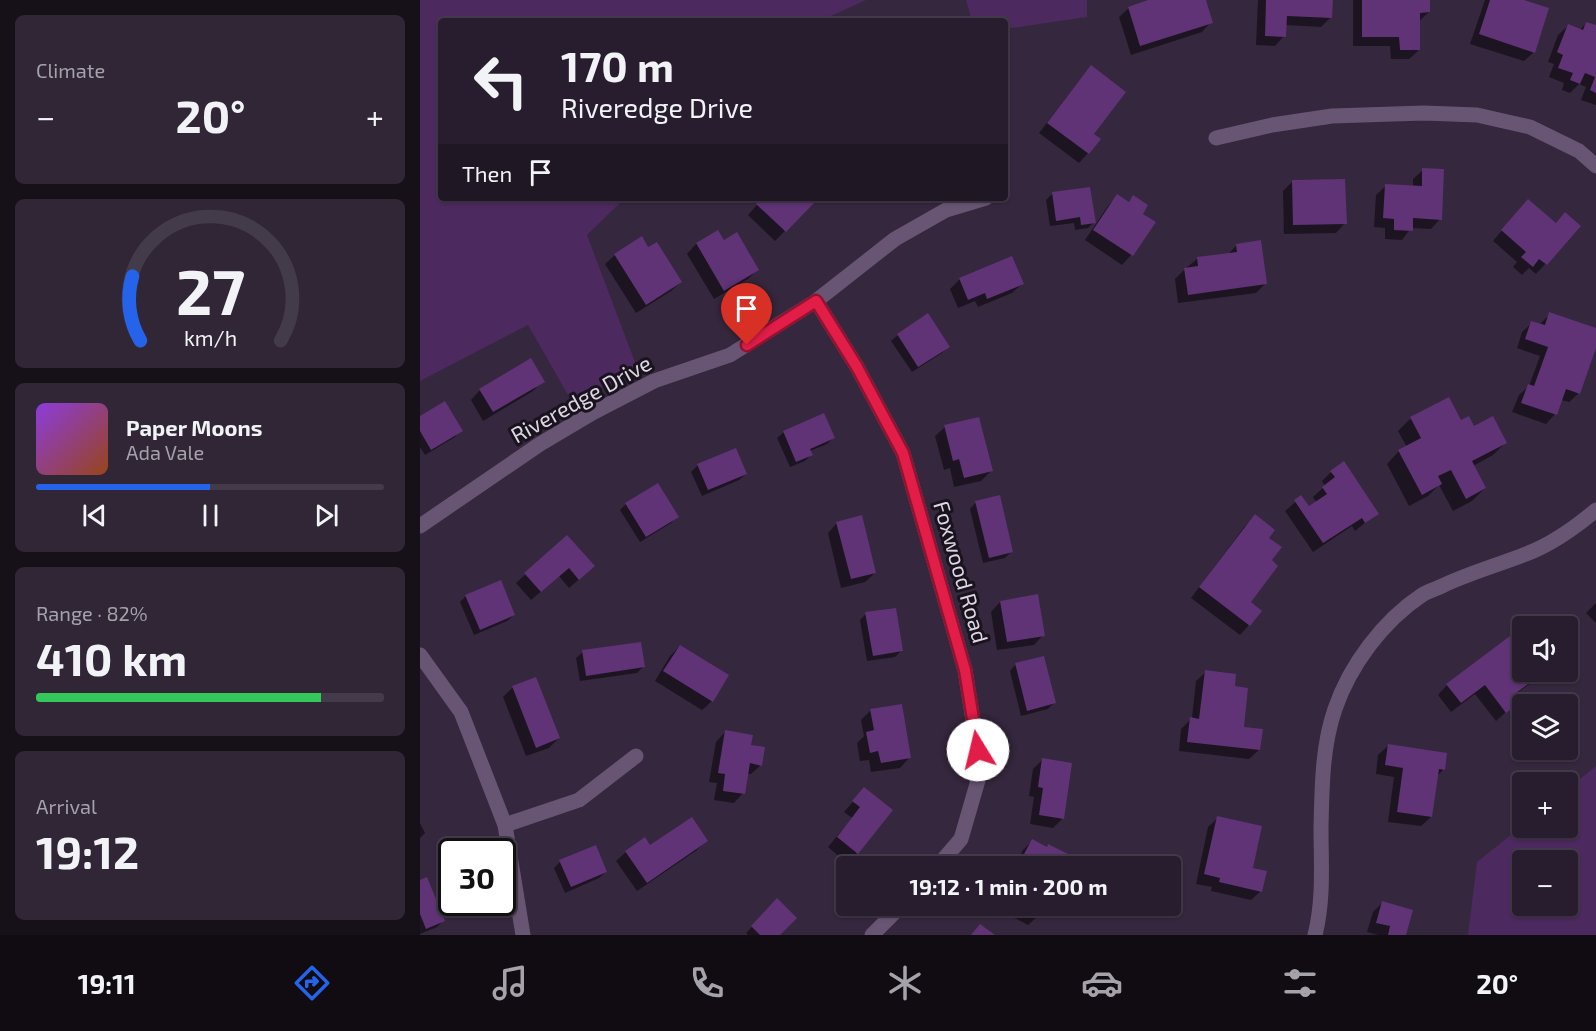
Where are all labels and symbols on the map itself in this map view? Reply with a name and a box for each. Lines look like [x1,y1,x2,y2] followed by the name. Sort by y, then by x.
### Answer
[721,283,772,345] pin
[506,349,655,447] street label: Riveredge Drive
[929,498,995,646] street label: Foxwood Road
[946,718,1010,782] position arrow
[438,838,516,916] speed limit sign: 30

